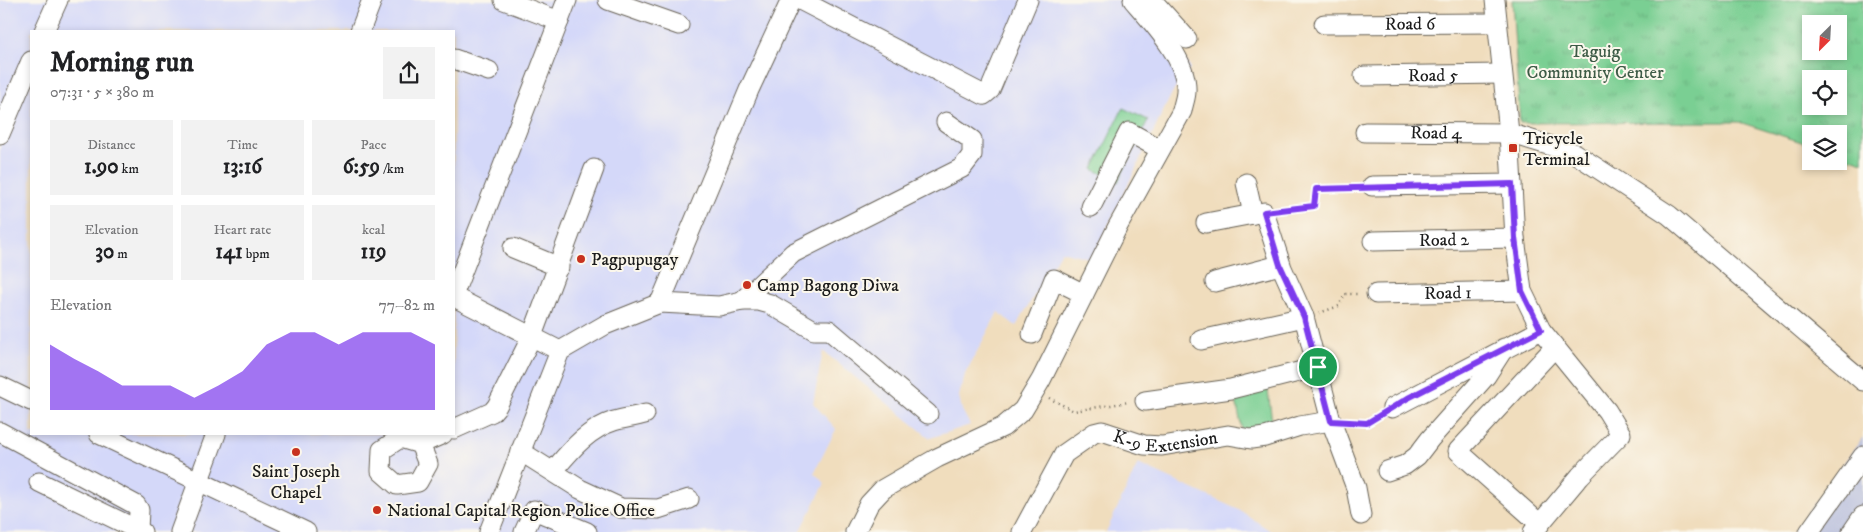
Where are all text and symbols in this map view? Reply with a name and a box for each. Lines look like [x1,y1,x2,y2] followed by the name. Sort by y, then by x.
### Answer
[1385,13,1436,36] street label: Road 6
[1802,15,1848,60] north arrow
[1802,15,1847,170] map controls
[1526,41,1664,84] park label: Taguig Community Center
[50,45,194,80] text: Morning run
[383,47,435,99] button: share
[1408,65,1458,87] street label: Road 5
[1802,70,1847,115] button: locate
[50,82,154,102] text: 07:31 · 5 × 380 m
[1410,122,1462,145] street label: Road 4
[1802,125,1847,170] button: layers
[1523,128,1590,171] place label: Tricycle Terminal
[87,136,136,154] text: Distance
[227,136,258,154] text: Time
[361,136,386,154] text: Pace
[1507,142,1519,154] marker: Tricycle Terminal
[84,154,119,180] text: 1.90
[223,154,262,180] text: 13:16
[343,154,380,180] text: 6:59
[119,160,139,178] text: km
[380,160,404,178] text: /km
[84,221,139,239] text: Elevation
[214,221,271,239] text: Heart rate
[362,221,385,239] text: kcal
[1419,229,1469,252] street label: Road 2
[95,239,114,265] text: 30
[215,239,243,265] text: 141
[361,239,386,265] text: 119
[114,245,128,263] text: m
[243,245,270,263] text: bpm
[591,249,679,271] place label: Pagpupugay
[575,253,587,265] marker: Pagpupugay
[757,275,899,297] place label: Camp Bagong Diwa
[741,279,753,291] marker: Camp Bagong Diwa
[1424,282,1472,305] street label: Road 1
[50,295,112,315] text: Elevation
[378,295,435,315] text: 77–82 m
[1297,346,1339,388] pin
[1304,353,1332,381] icon: arrive
[1110,426,1220,459] street label: K-9 Extension
[290,446,302,458] marker: Saint Joseph Chapel
[252,461,341,504] place label: Saint Joseph Chapel
[387,500,655,522] place label: National Capital Region Police Office
[371,504,383,516] marker: National Capital Region Police Office

